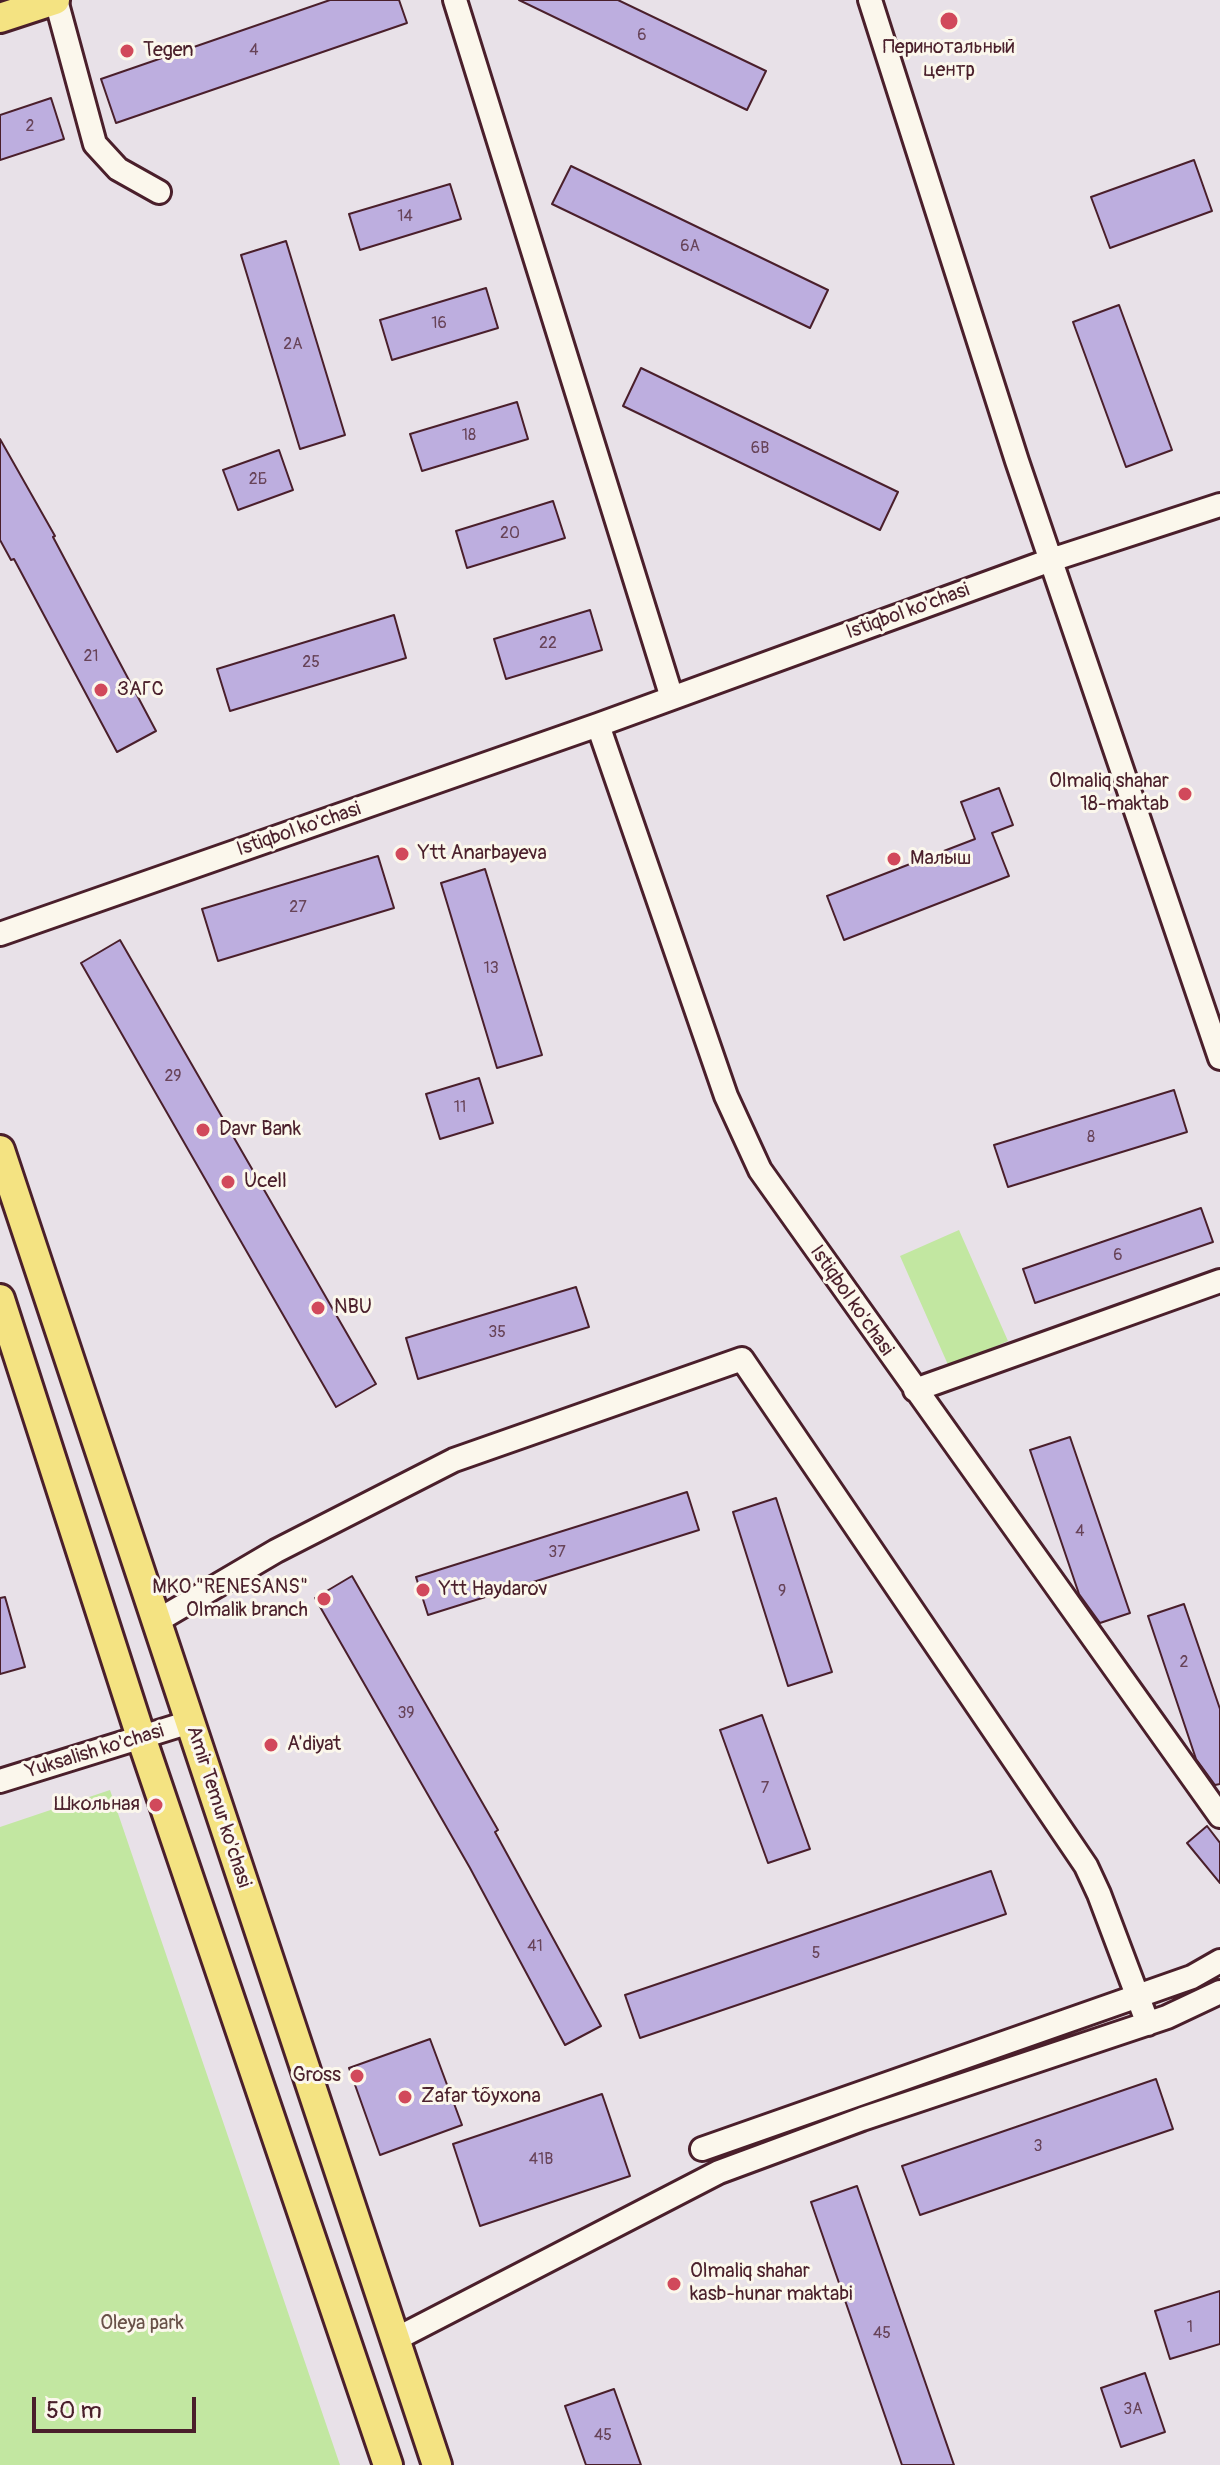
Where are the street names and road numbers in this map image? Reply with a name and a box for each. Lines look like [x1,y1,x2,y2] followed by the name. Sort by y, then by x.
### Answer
[843,579,973,645] street label: Istiqbol ko'chasi
[234,798,364,862] street label: Istiqbol ko'chasi
[804,1241,898,1361] street label: Istiqbol ko'chasi
[23,1720,167,1784] street label: Yuksalish ko'chasi
[181,1723,255,1891] street label: Amir Temur ko'chasi

